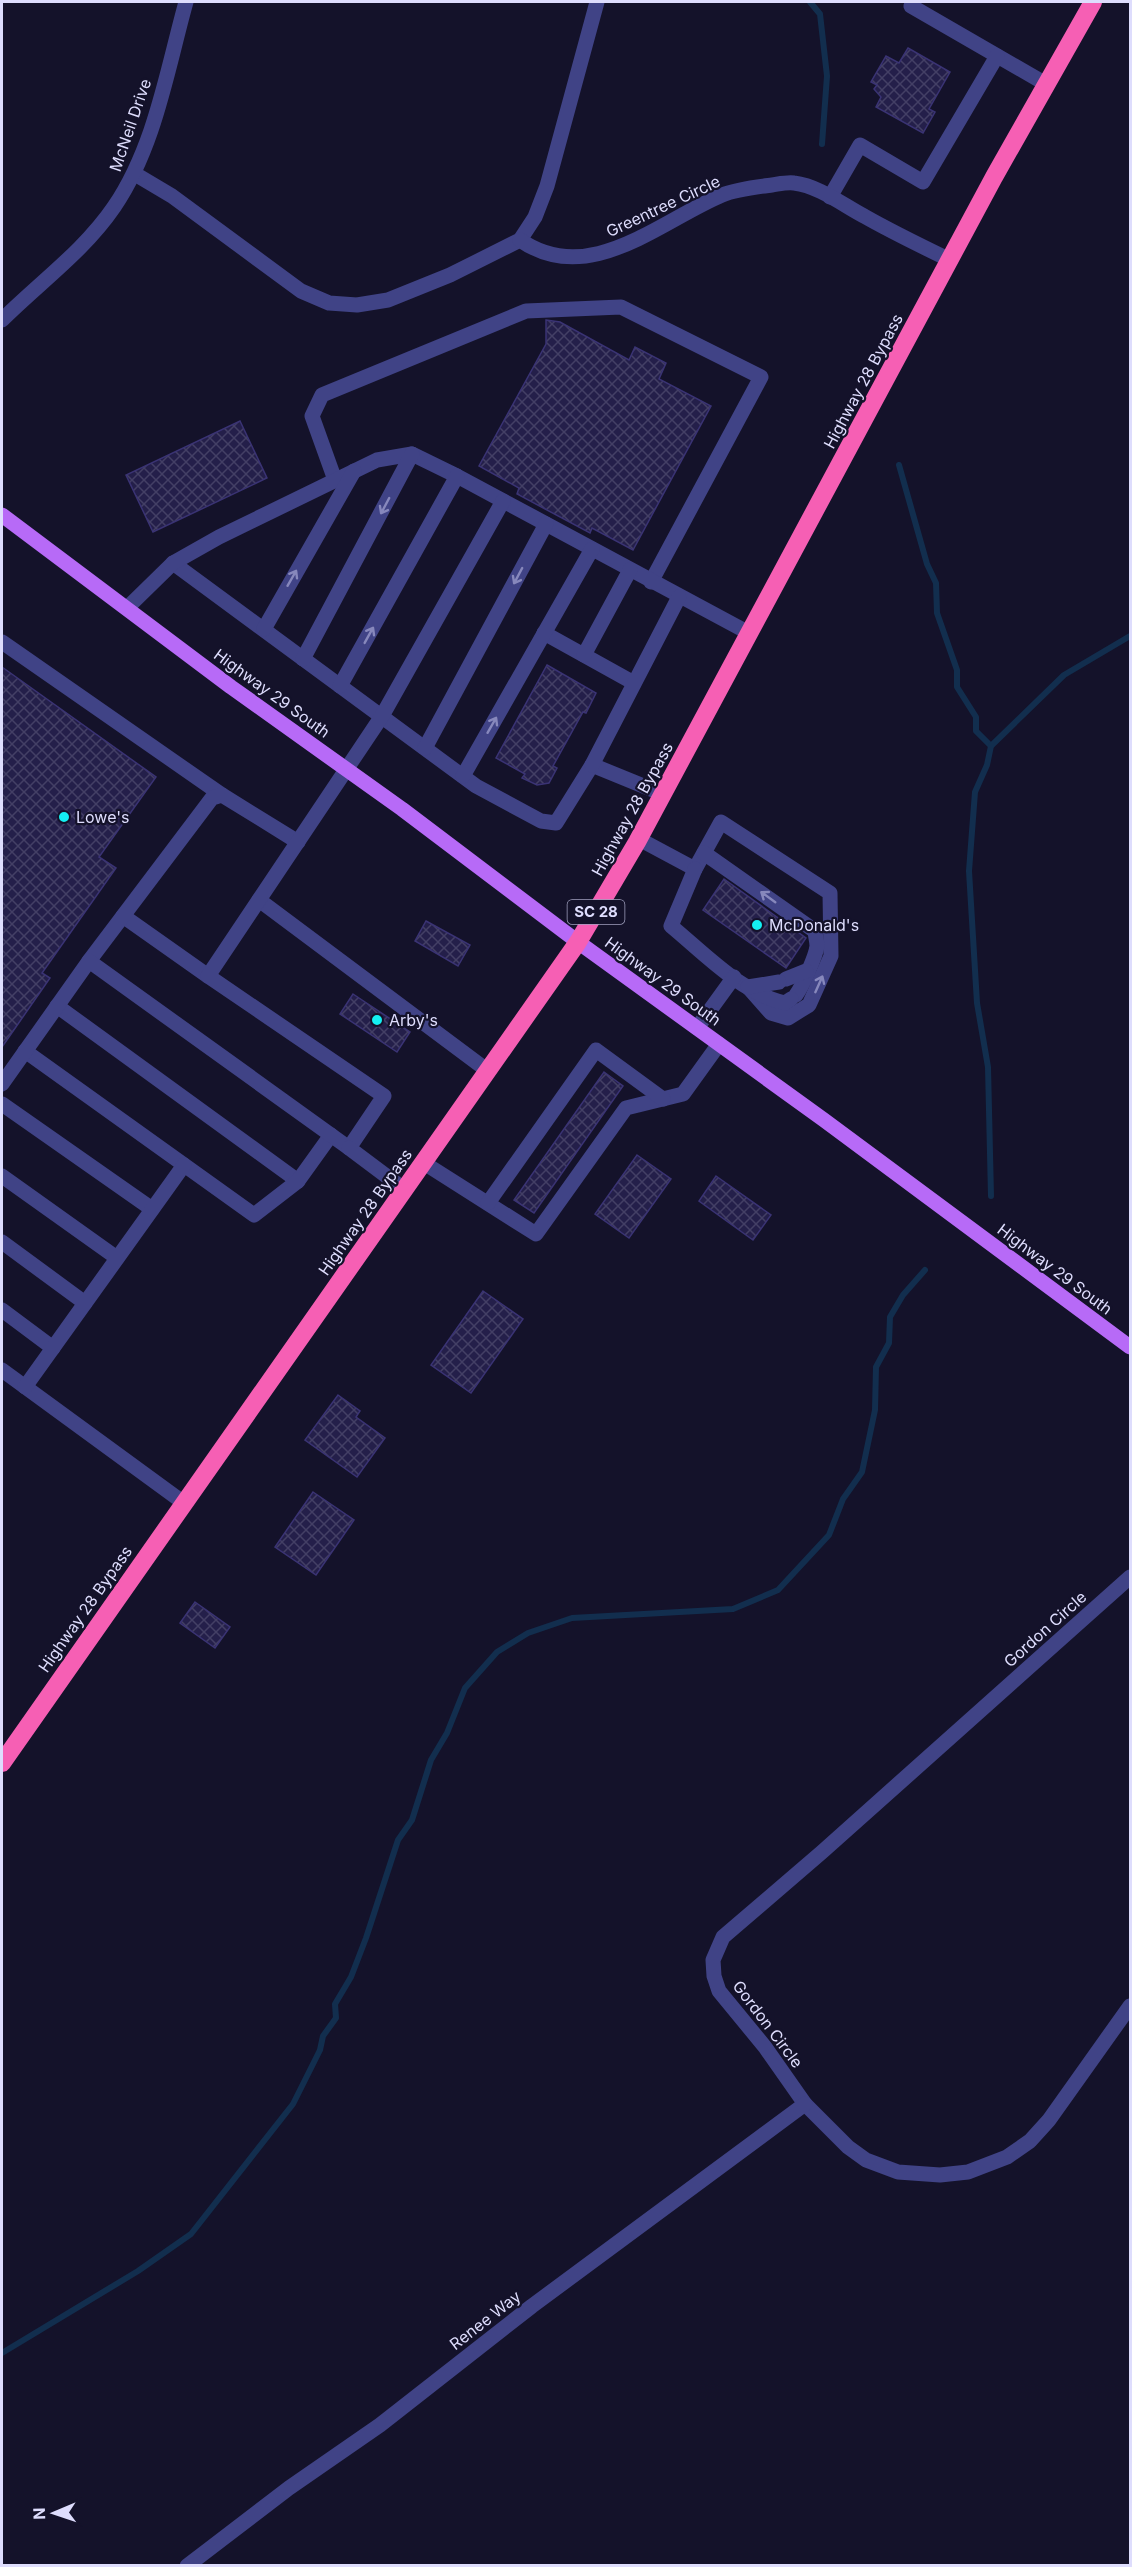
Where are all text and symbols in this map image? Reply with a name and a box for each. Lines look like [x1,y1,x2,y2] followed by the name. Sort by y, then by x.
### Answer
[105,76,155,174] street label: McNeil Drive
[603,171,723,241] street label: Greentree Circle
[819,310,907,452] street label: Highway 28 Bypass
[379,496,390,514] one-way arrow
[512,567,524,584] one-way arrow
[287,570,299,587] one-way arrow
[363,627,375,644] one-way arrow
[210,644,334,742] street label: Highway 29 South
[486,717,498,734] one-way arrow
[587,739,677,879] street label: Highway 28 Bypass
[76,807,130,827] place label: Lowe's
[57,810,71,824] marker: Lowe's
[760,891,776,903] one-way arrow
[568,900,624,924] road number: SC 28
[769,915,859,935] place label: McDonald's
[750,918,764,932] marker: McDonald's
[601,932,725,1030] street label: Highway 29 South
[813,975,825,993] one-way arrow
[389,1010,438,1030] place label: Arby's
[370,1013,384,1027] marker: Arby's
[314,1145,416,1279] street label: Highway 28 Bypass
[994,1219,1116,1319] street label: Highway 29 South
[34,1542,136,1676] street label: Highway 28 Bypass
[1000,1587,1090,1671] street label: Gordon Circle
[729,1976,807,2072] street label: Gordon Circle
[445,2286,525,2354] street label: Renee Way
[24,2483,84,2543] north arrow
[29,2507,49,2520] text: N

